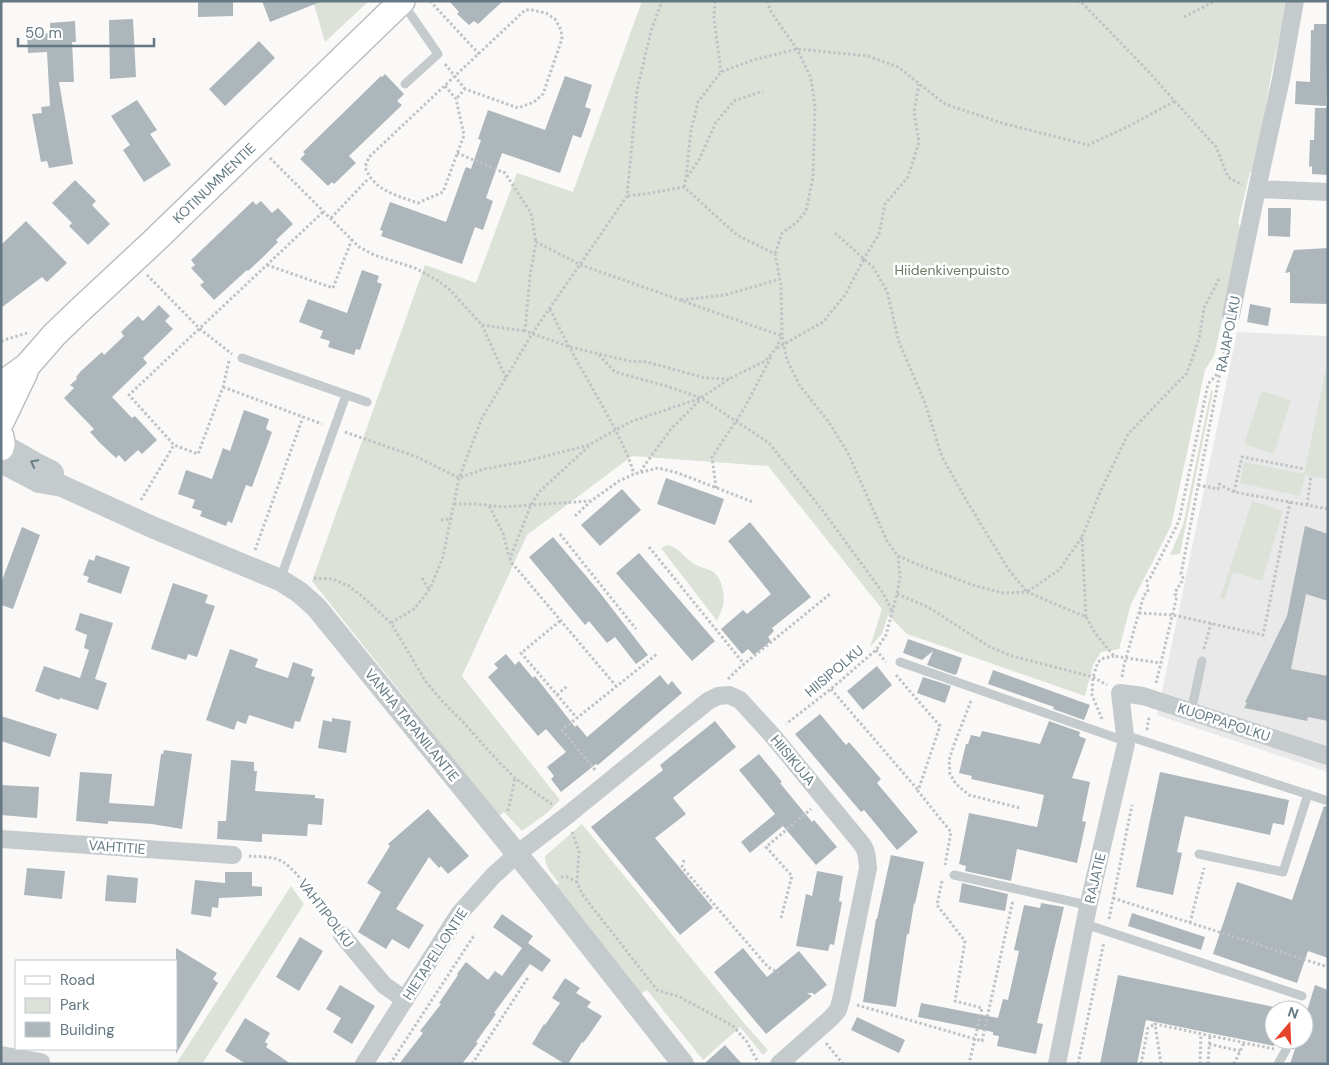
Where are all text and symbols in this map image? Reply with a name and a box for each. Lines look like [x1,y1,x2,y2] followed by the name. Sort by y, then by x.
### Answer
[18,15,154,47] scale bar
[25,23,62,43] text: 50 m
[169,139,259,227] street label: KOTINUMMENTIE
[895,261,1009,279] park label: Hiidenkivenpuisto
[1212,294,1244,374] street label: RAJAPOLKU
[31,459,40,469] one-way arrow
[801,641,867,701] street label: HIISIPOLKU
[361,665,463,785] street label: VANHA TAPANILANTIE
[1175,699,1273,745] street label: KUOPPAPOLKU
[767,731,819,789] street label: HIISIKUJA
[88,836,146,858] street label: VAHTITIE
[1080,851,1110,905] street label: RAJATIE
[294,875,358,951] street label: VAHTIPOLKU
[399,904,472,1003] street label: HIETAPELLONTIE
[15,960,178,1050] legend
[60,970,95,990] text: Road
[60,995,90,1015] text: Park
[1264,1000,1314,1050] north arrow
[1285,1003,1301,1023] text: N
[60,1020,115,1040] text: Building

